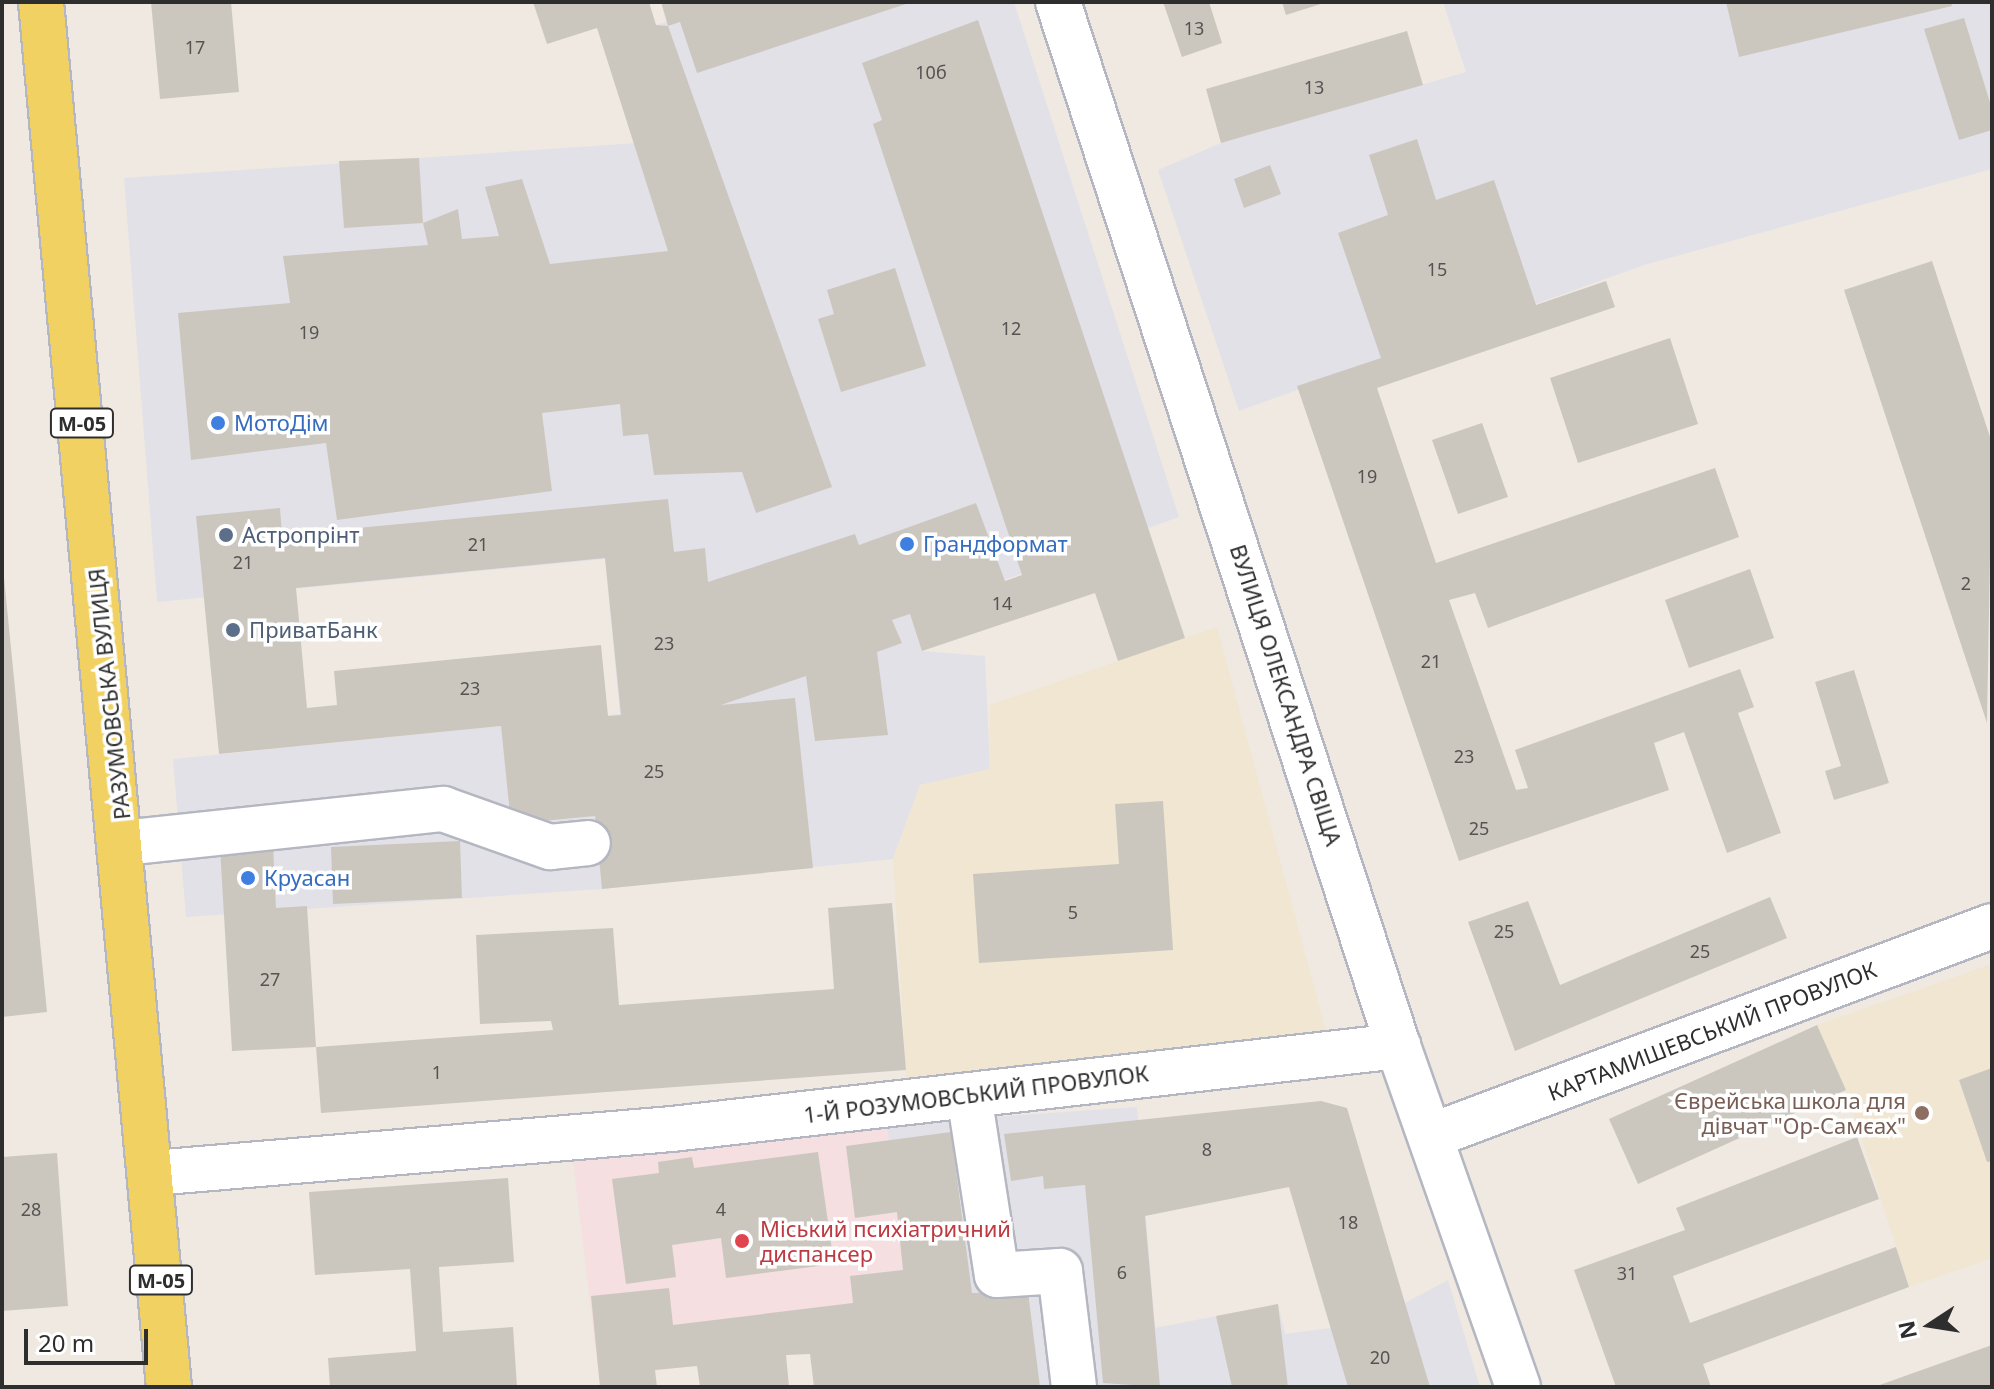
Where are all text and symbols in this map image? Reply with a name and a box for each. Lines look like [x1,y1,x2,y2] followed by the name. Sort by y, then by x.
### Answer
[1184,17,1204,39] house number: 13
[185,36,205,58] house number: 17
[915,61,947,83] house number: 10б
[1304,76,1324,98] house number: 13
[1427,258,1447,280] house number: 15
[1001,317,1021,339] house number: 12
[299,321,319,343] house number: 19
[48,407,116,439] road number: М-05
[234,410,328,436] place label: МотоДім
[209,414,227,432] marker: МотоДім
[1357,465,1377,487] house number: 19
[242,522,359,548] place label: Астропрінт
[217,526,235,544] marker: Астропрінт
[923,531,1068,557] place label: Грандформат
[468,533,488,555] house number: 21
[898,535,916,553] marker: Грандформат
[1225,541,1347,849] street label: ВУЛИЦЯ ОЛЕКСАНДРА СВІЩА
[233,551,253,573] house number: 21
[83,567,135,821] street label: РАЗУМОВСЬКА ВУЛИЦЯ
[1961,572,1971,594] house number: 2
[992,592,1012,614] house number: 14
[249,617,378,643] place label: ПриватБанк
[224,621,242,639] marker: ПриватБанк
[654,632,674,654] house number: 23
[1421,650,1441,672] house number: 21
[460,677,480,699] house number: 23
[1454,745,1474,767] house number: 23
[644,760,664,782] house number: 25
[1469,817,1489,839] house number: 25
[264,865,350,891] place label: Круасан
[239,869,257,887] marker: Круасан
[1068,901,1078,923] house number: 5
[1494,920,1514,942] house number: 25
[1690,940,1710,962] house number: 25
[1544,956,1880,1106] street label: КАРТАМИШЕВСЬКИЙ ПРОВУЛОК
[260,968,280,990] house number: 27
[802,1060,1150,1128] street label: 1-Й РОЗУМОВСЬКИЙ ПРОВУЛОК
[432,1061,442,1083] house number: 1
[1674,1087,1906,1138] place label: Єврейська школа для дівчат "Ор-Самєах"
[1913,1104,1931,1122] marker: Єврейська школа для дівчат "Ор-Самєах"
[1202,1138,1212,1160] house number: 8
[21,1198,41,1220] house number: 28
[716,1198,726,1220] house number: 4
[1338,1211,1358,1233] house number: 18
[760,1215,1011,1266] place label: Міський психіатричний диспансер
[731,1230,753,1252] marker: Міський психіатричний диспансер
[1117,1261,1127,1283] house number: 6
[1617,1262,1637,1284] house number: 31
[127,1264,195,1296] road number: М-05
[1890,1285,1970,1365] north arrow
[28,1313,152,1363] scale bar
[1890,1318,1923,1342] text: N
[38,1326,94,1359] text: 20 m
[1370,1346,1390,1368] house number: 20

